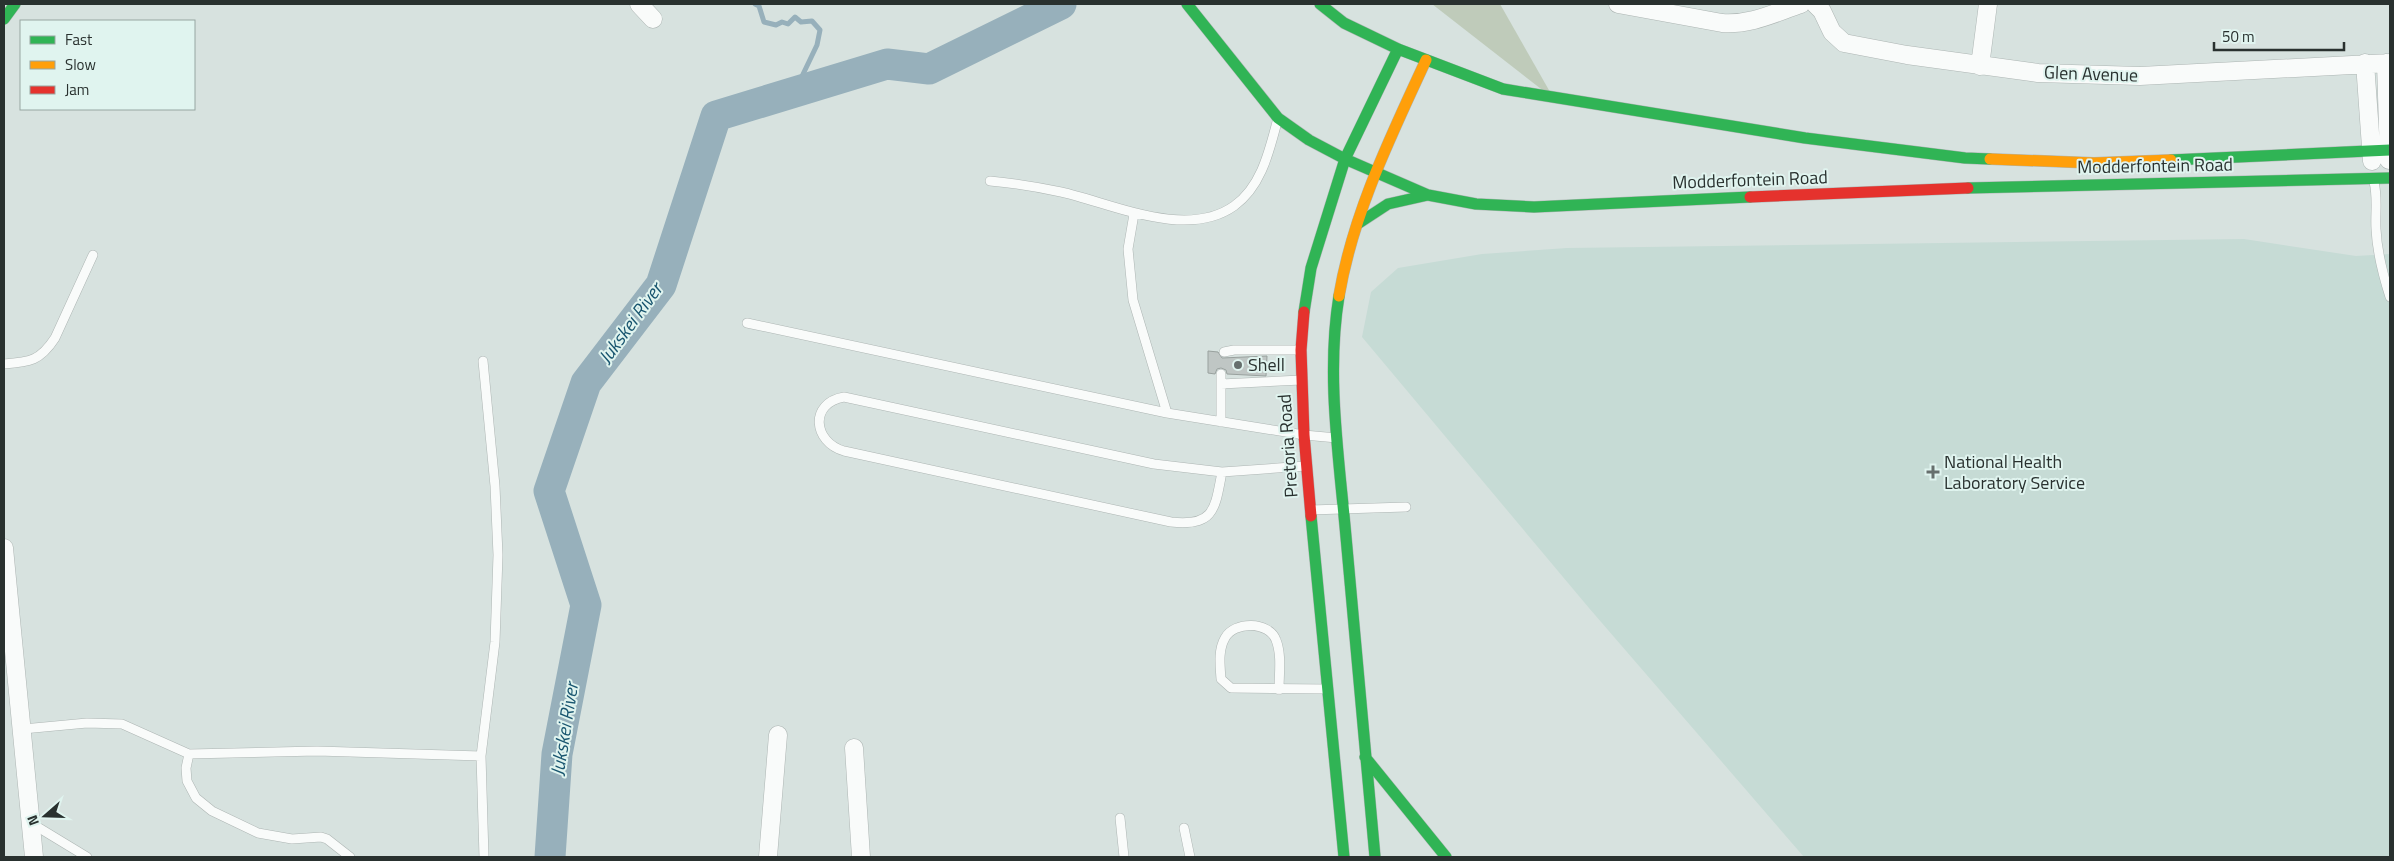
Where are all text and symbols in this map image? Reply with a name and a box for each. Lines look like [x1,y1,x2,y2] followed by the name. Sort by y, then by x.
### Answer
[20,20,195,110] legend
[2214,20,2344,52] scale bar
[2222,25,2255,48] text: 50 m
[65,28,93,51] text: Fast
[65,53,96,76] text: Slow
[2043,58,2139,89] street label: Glen Avenue
[65,78,89,101] text: Jam
[2077,151,2233,180] street label: Modderfontein Road
[1672,163,1828,196] street label: Modderfontein Road
[590,275,670,369] water label: Jukskei River
[1248,351,1285,378] place label: Shell
[1232,359,1244,371] marker: Shell
[1270,393,1305,499] street label: Pretoria Road
[1944,448,2085,496] place label: National Health Laboratory Service
[1926,465,1940,479] marker: National Health Laboratory Service
[542,678,585,778] water label: Jukskei River
[20,791,70,841] north arrow
[21,812,44,829] text: N

